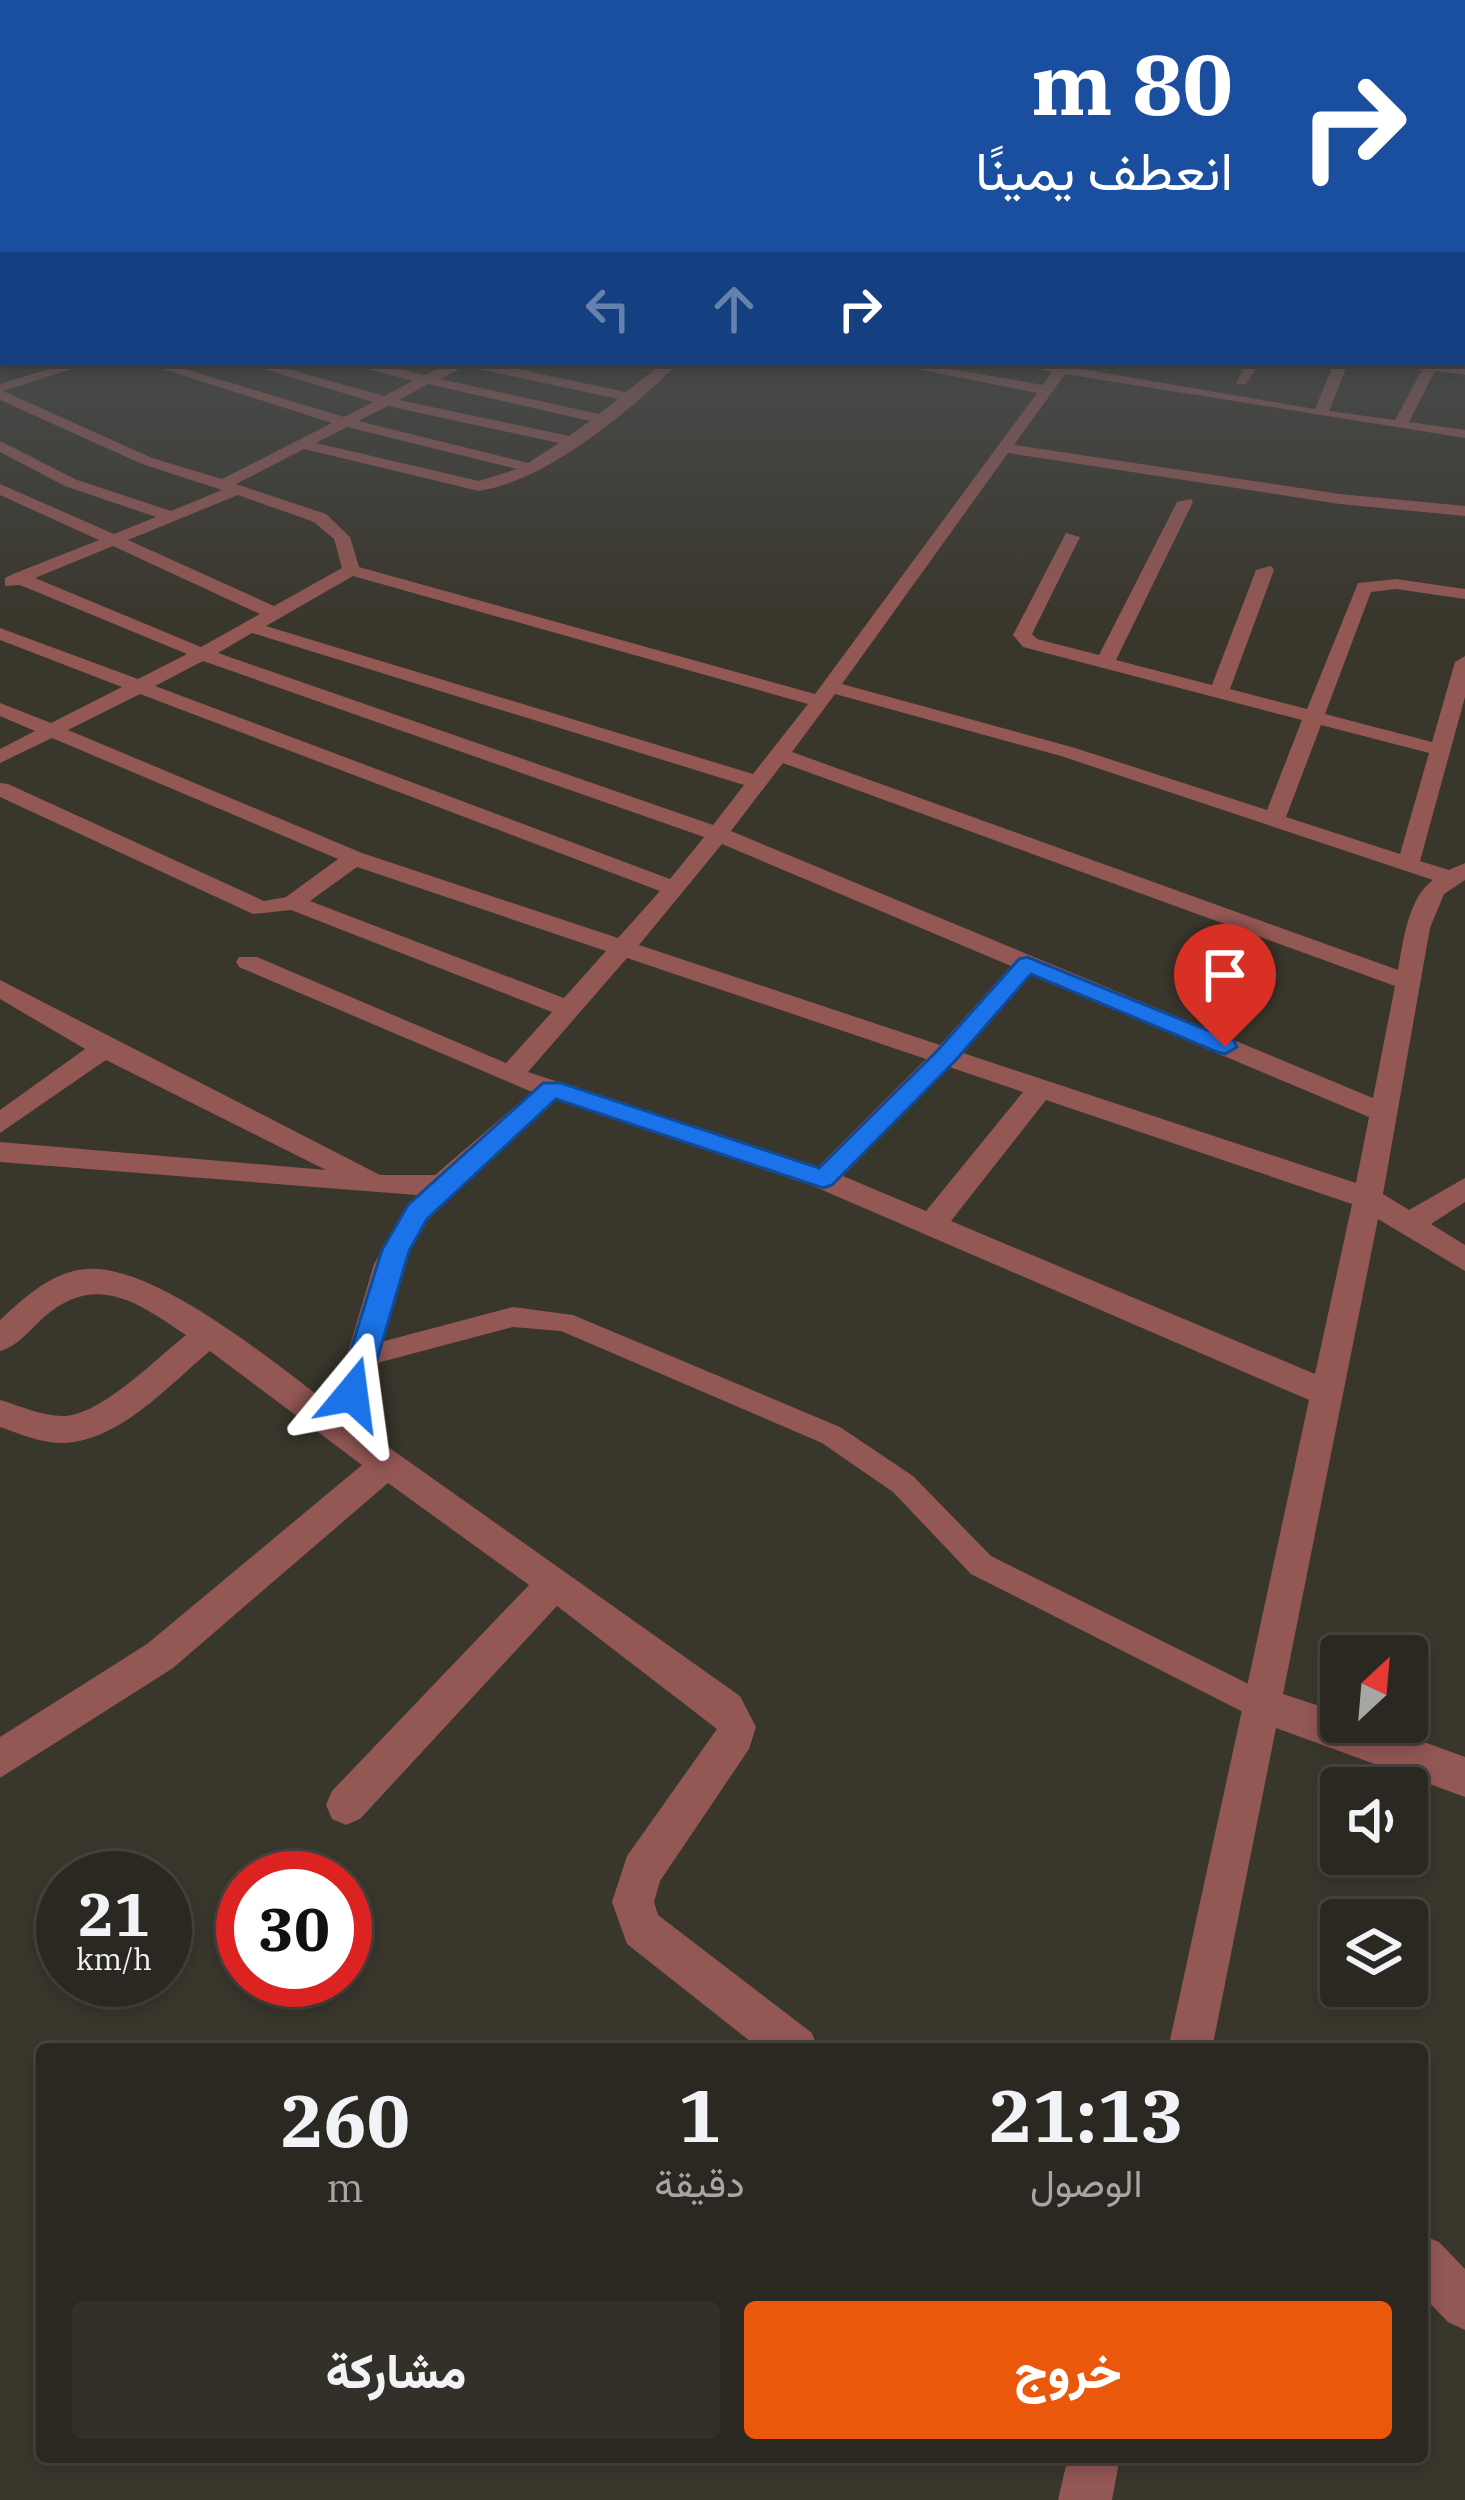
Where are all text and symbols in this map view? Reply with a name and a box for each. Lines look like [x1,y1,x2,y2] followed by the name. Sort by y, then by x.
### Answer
[1031,29,1233,138] text: 80 m
[1275,48,1431,204] icon: right
[975,135,1233,205] text: انعطف يمينًا
[575,276,641,342] icon: left
[701,276,767,342] icon: ahead
[827,276,893,342] icon: right
[1174,924,1276,1047] pin
[1192,942,1258,1008] icon: arrive
[289,1331,415,1457] position arrow
[1320,1635,1428,1743] north arrow
[1320,1635,1428,2007] map controls
[1320,1767,1428,1875] button: sound
[216,1851,372,2007] speed limit sign: 30
[78,1874,150,1953] text: 21
[1320,1899,1428,2007] button: layers
[76,1939,152,1978] text: km/h
[678,2068,721,2162] text: 1
[989,2068,1184,2162] text: 21:13
[280,2073,410,2167] text: 260
[654,2157,745,2208] text: دقيقة
[1030,2157,1143,2208] text: الوصول
[327,2162,364,2213] text: m
[72,2301,720,2439] button: مشاركة
[744,2301,1392,2439] button: خروج

